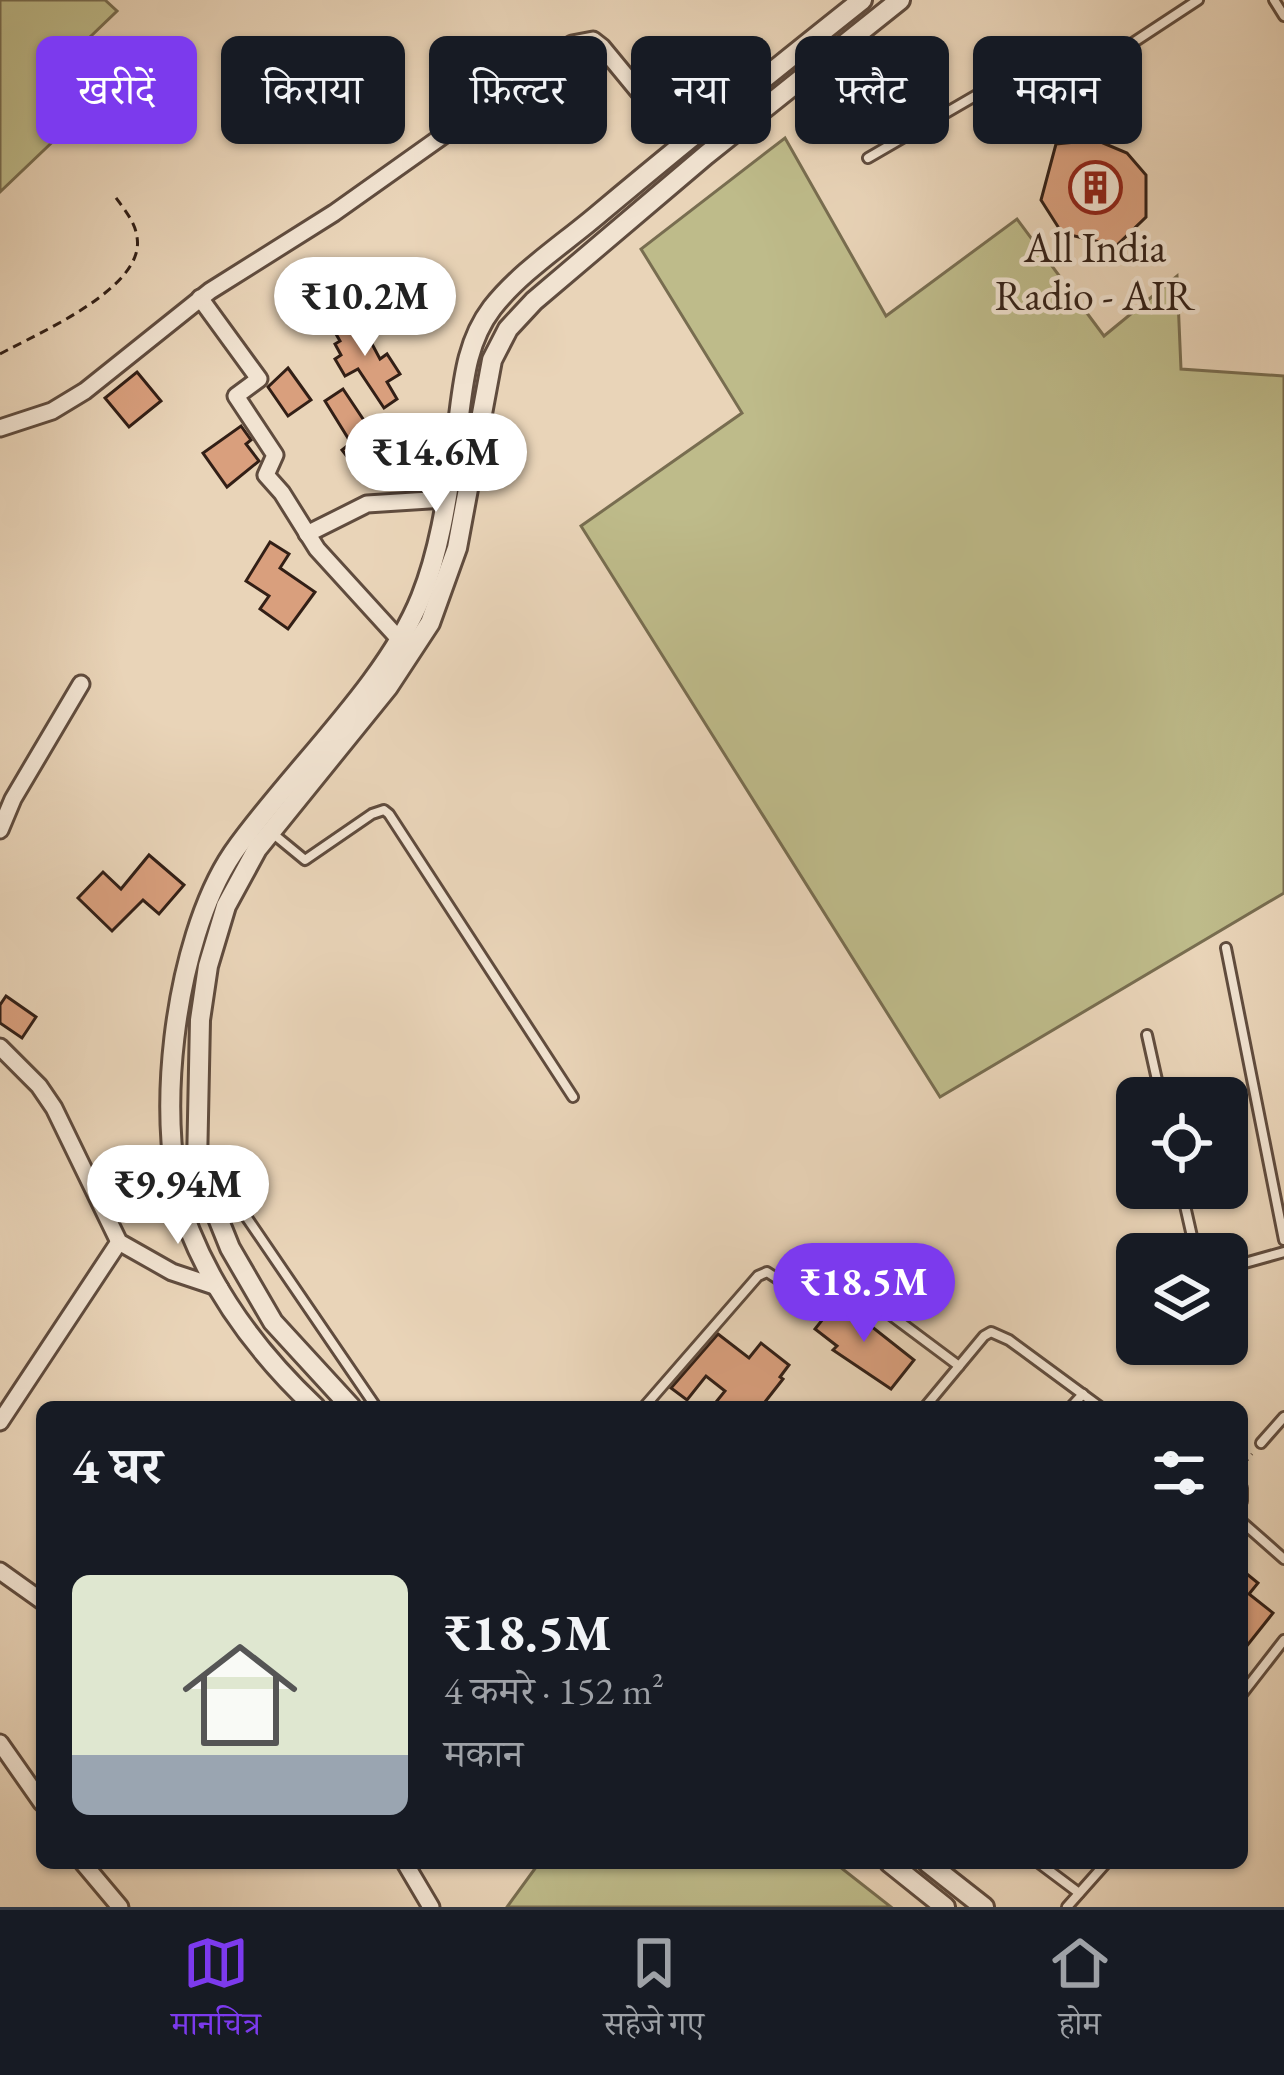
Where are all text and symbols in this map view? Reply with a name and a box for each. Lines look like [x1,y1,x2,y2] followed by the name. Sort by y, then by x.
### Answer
[36,36,197,144] chip: खरीदें
[221,36,405,144] chip: किराया
[429,36,607,144] chip: फ़िल्टर
[631,36,771,144] chip: नया
[795,36,949,144] chip: फ़्लैट
[973,36,1142,144] chip: मकान
[1067,160,1123,216] building icon: All India Radio - AIR
[995,220,1196,323] place label: All India Radio - AIR
[267,257,463,359] pin: ₹10.2M
[301,270,429,321] text: ₹10.2M
[338,413,534,515] pin: ₹14.6M
[372,426,500,477] text: ₹14.6M
[1116,1077,1248,1365] map controls
[1116,1077,1248,1209] button: locate
[80,1145,276,1247] pin: ₹9.94M
[114,1158,242,1209] text: ₹9.94M
[1116,1233,1248,1365] button: layers
[766,1243,962,1345] pin: ₹18.5M
[800,1256,928,1307] text: ₹18.5M
[72,1432,162,1498] text: 4 घर
[1146,1440,1212,1506] icon: filters
[444,1599,611,1665] text: ₹18.5M
[168,1623,312,1767] icon: home
[444,1665,664,1716] text: 4 कमरे · 152 m²
[444,1728,523,1779] text: मकान
[171,1930,261,2056] tab: मानचित्र
[604,1930,704,2056] tab: सहेजे गए
[1047,1930,1113,2056] tab: होम

